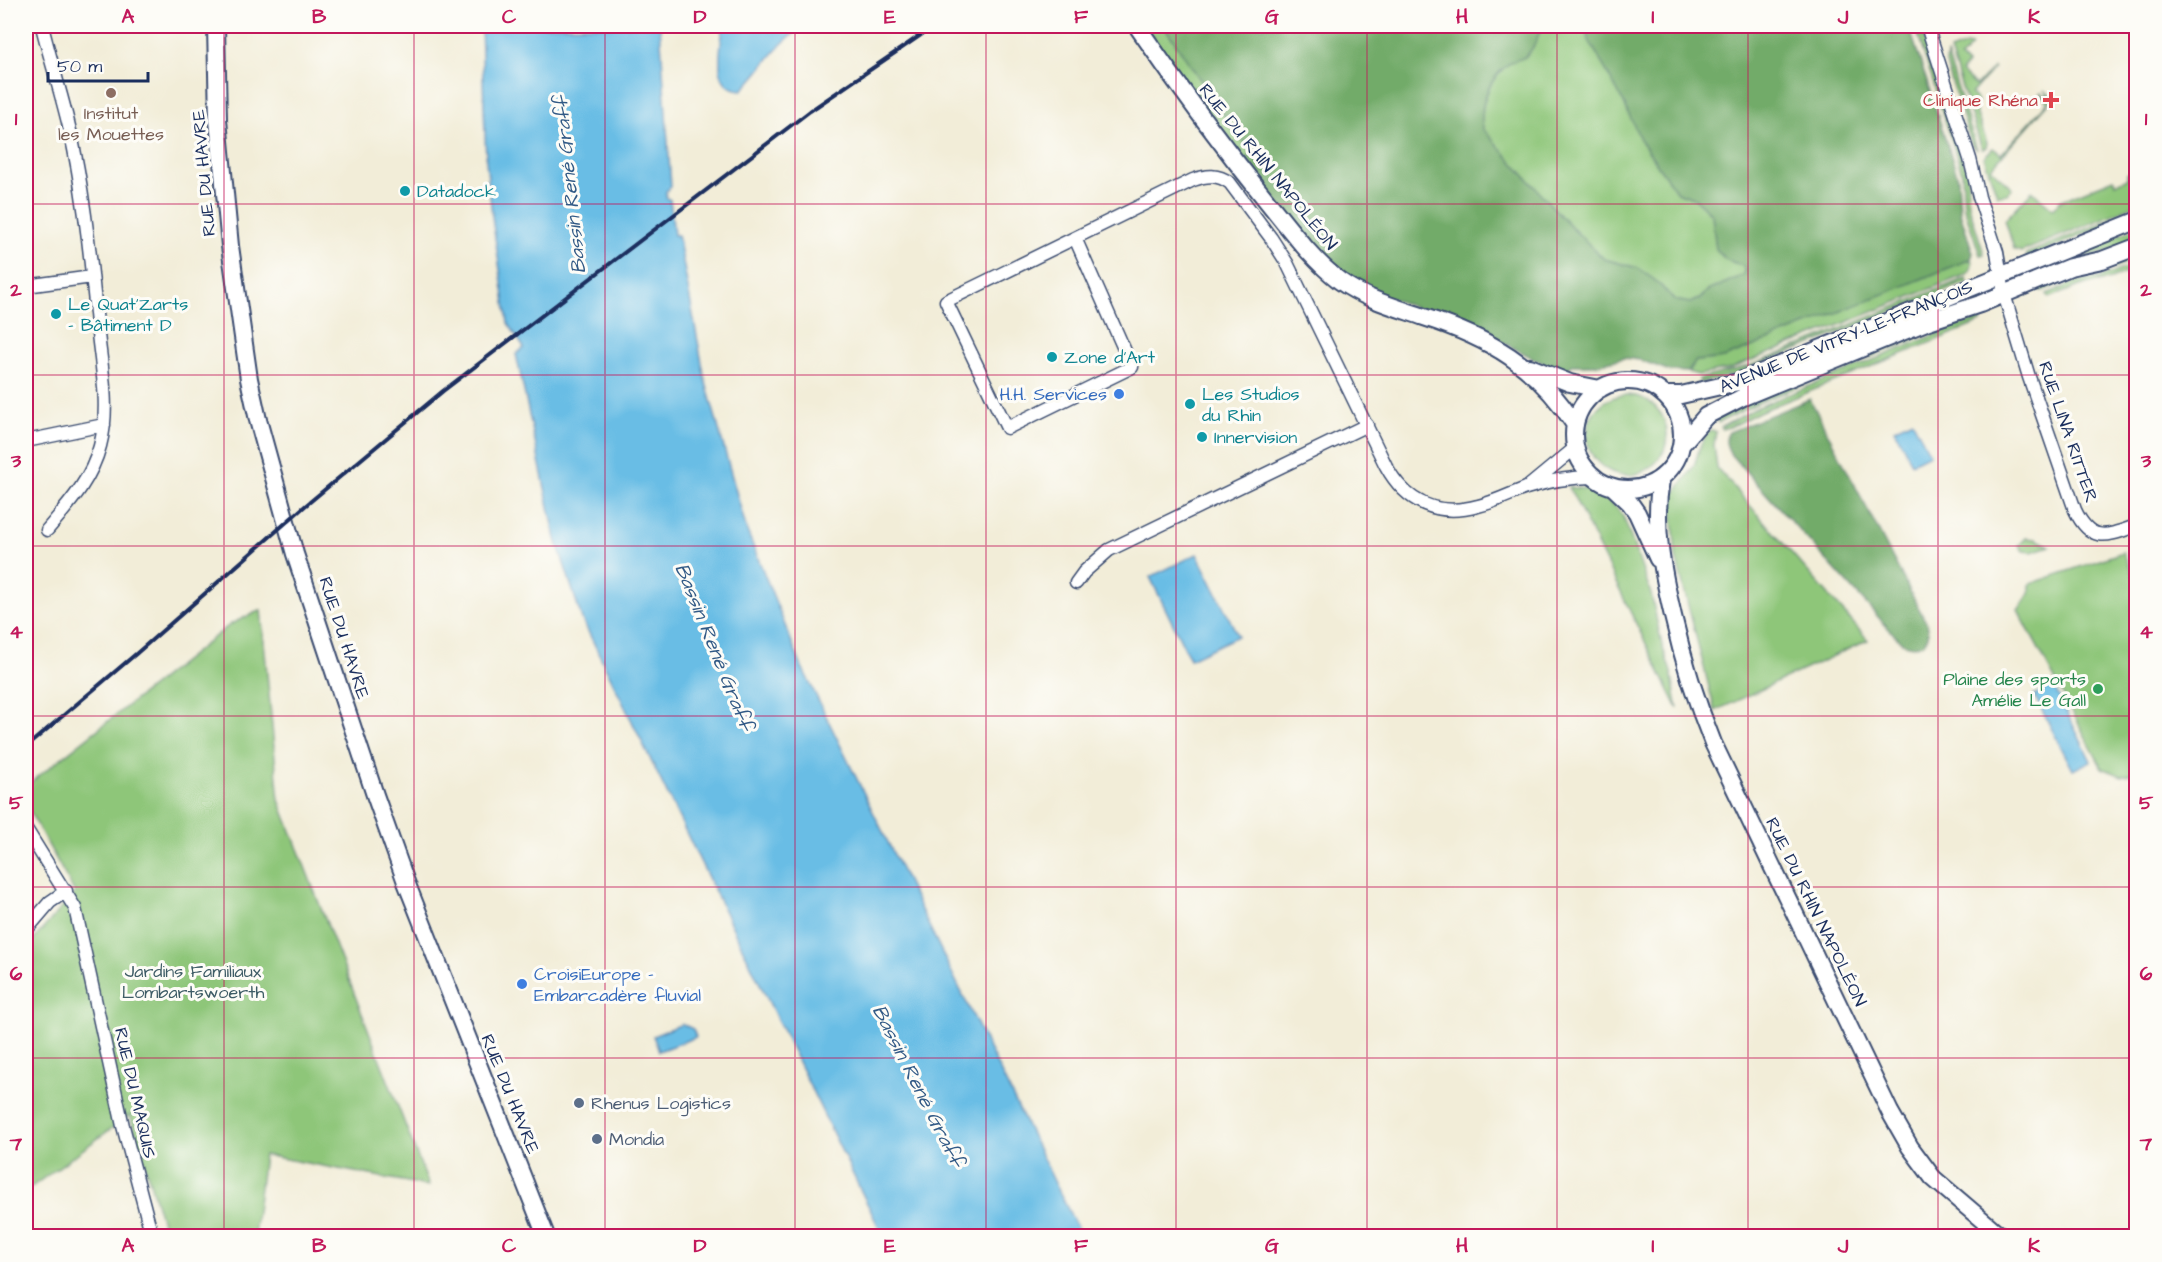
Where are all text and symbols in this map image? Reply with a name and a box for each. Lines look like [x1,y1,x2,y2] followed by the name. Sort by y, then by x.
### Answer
[122,3,135,31] text: A
[312,3,327,31] text: B
[502,3,517,31] text: C
[694,3,707,31] text: D
[884,3,896,31] text: E
[1074,3,1089,31] text: F
[1265,3,1279,31] text: G
[1456,3,1468,31] text: H
[1651,3,1655,31] text: I
[1837,3,1849,31] text: J
[2028,3,2041,31] text: K
[48,45,148,83] scale bar
[57,54,102,79] text: 50 m
[1193,78,1343,256] street label: RUE DU RHIN NAPOLÉON
[104,86,118,100] marker: Institut les Mouettes
[1923,88,2038,113] place label: Clinique Rhéna
[2042,91,2060,109] marker: Clinique Rhéna
[547,93,593,275] water label: Bassin René Graff
[58,101,164,147] place label: Institut les Mouettes
[15,105,18,133] text: 1
[2145,105,2148,133] text: 1
[186,108,222,237] street label: RUE DU HAVRE
[417,179,496,204] place label: Datadock
[398,184,412,198] marker: Datadock
[1715,275,1977,399] street label: AVENUE DE VITRY-LE-FRANÇOIS
[9,276,22,304] text: 2
[2139,276,2152,304] text: 2
[68,292,188,338] place label: Le Quat'Zarts - Bâtiment D
[49,307,63,321] marker: Le Quat'Zarts - Bâtiment D
[1064,345,1156,370] place label: Zone d'Art
[1045,350,1059,364] marker: Zone d'Art
[2032,358,2104,506] street label: RUE LINA RITTER
[999,382,1107,407] place label: H.H. Services
[1202,382,1300,428] place label: Les Studios du Rhin
[1112,387,1126,401] marker: H.H. Services
[1183,397,1197,411] marker: Les Studios du Rhin
[1214,425,1297,450] place label: Innervision
[1195,430,1209,444] marker: Innervision
[10,447,22,475] text: 3
[2140,447,2152,475] text: 3
[668,559,761,737] water label: Bassin René Graff
[312,574,376,703] street label: RUE DU HAVRE
[9,618,23,646] text: 4
[2139,618,2153,646] text: 4
[1943,667,2086,713] place label: Plaine des sports Amélie Le Gall
[2091,682,2105,696] marker: Plaine des sports Amélie Le Gall
[9,789,24,817] text: 5
[2139,789,2154,817] text: 5
[1759,813,1873,1011] street label: RUE DU RHIN NAPOLÉON
[122,959,264,1005] park label: Jardins Familiaux Lombartswoerth
[10,960,23,988] text: 6
[2140,960,2153,988] text: 6
[534,962,701,1008] place label: CroisiEurope - Embarcadère fluvial
[515,977,529,991] marker: CroisiEurope - Embarcadère fluvial
[865,1000,972,1174] water label: Bassin René Graff
[108,1025,162,1161] street label: RUE DU MAQUIS
[475,1030,546,1158] street label: RUE DU HAVRE
[591,1091,731,1117] place label: Rhenus Logistics
[572,1096,586,1110] marker: Rhenus Logistics
[609,1127,664,1152] place label: Mondia
[9,1130,23,1158] text: 7
[2139,1130,2153,1158] text: 7
[590,1132,604,1146] marker: Mondia
[122,1232,135,1260] text: A
[312,1232,327,1260] text: B
[502,1232,517,1260] text: C
[694,1232,707,1260] text: D
[884,1232,896,1260] text: E
[1074,1232,1089,1260] text: F
[1265,1232,1279,1260] text: G
[1456,1232,1468,1260] text: H
[1651,1232,1655,1260] text: I
[1837,1232,1849,1260] text: J
[2028,1232,2041,1260] text: K

